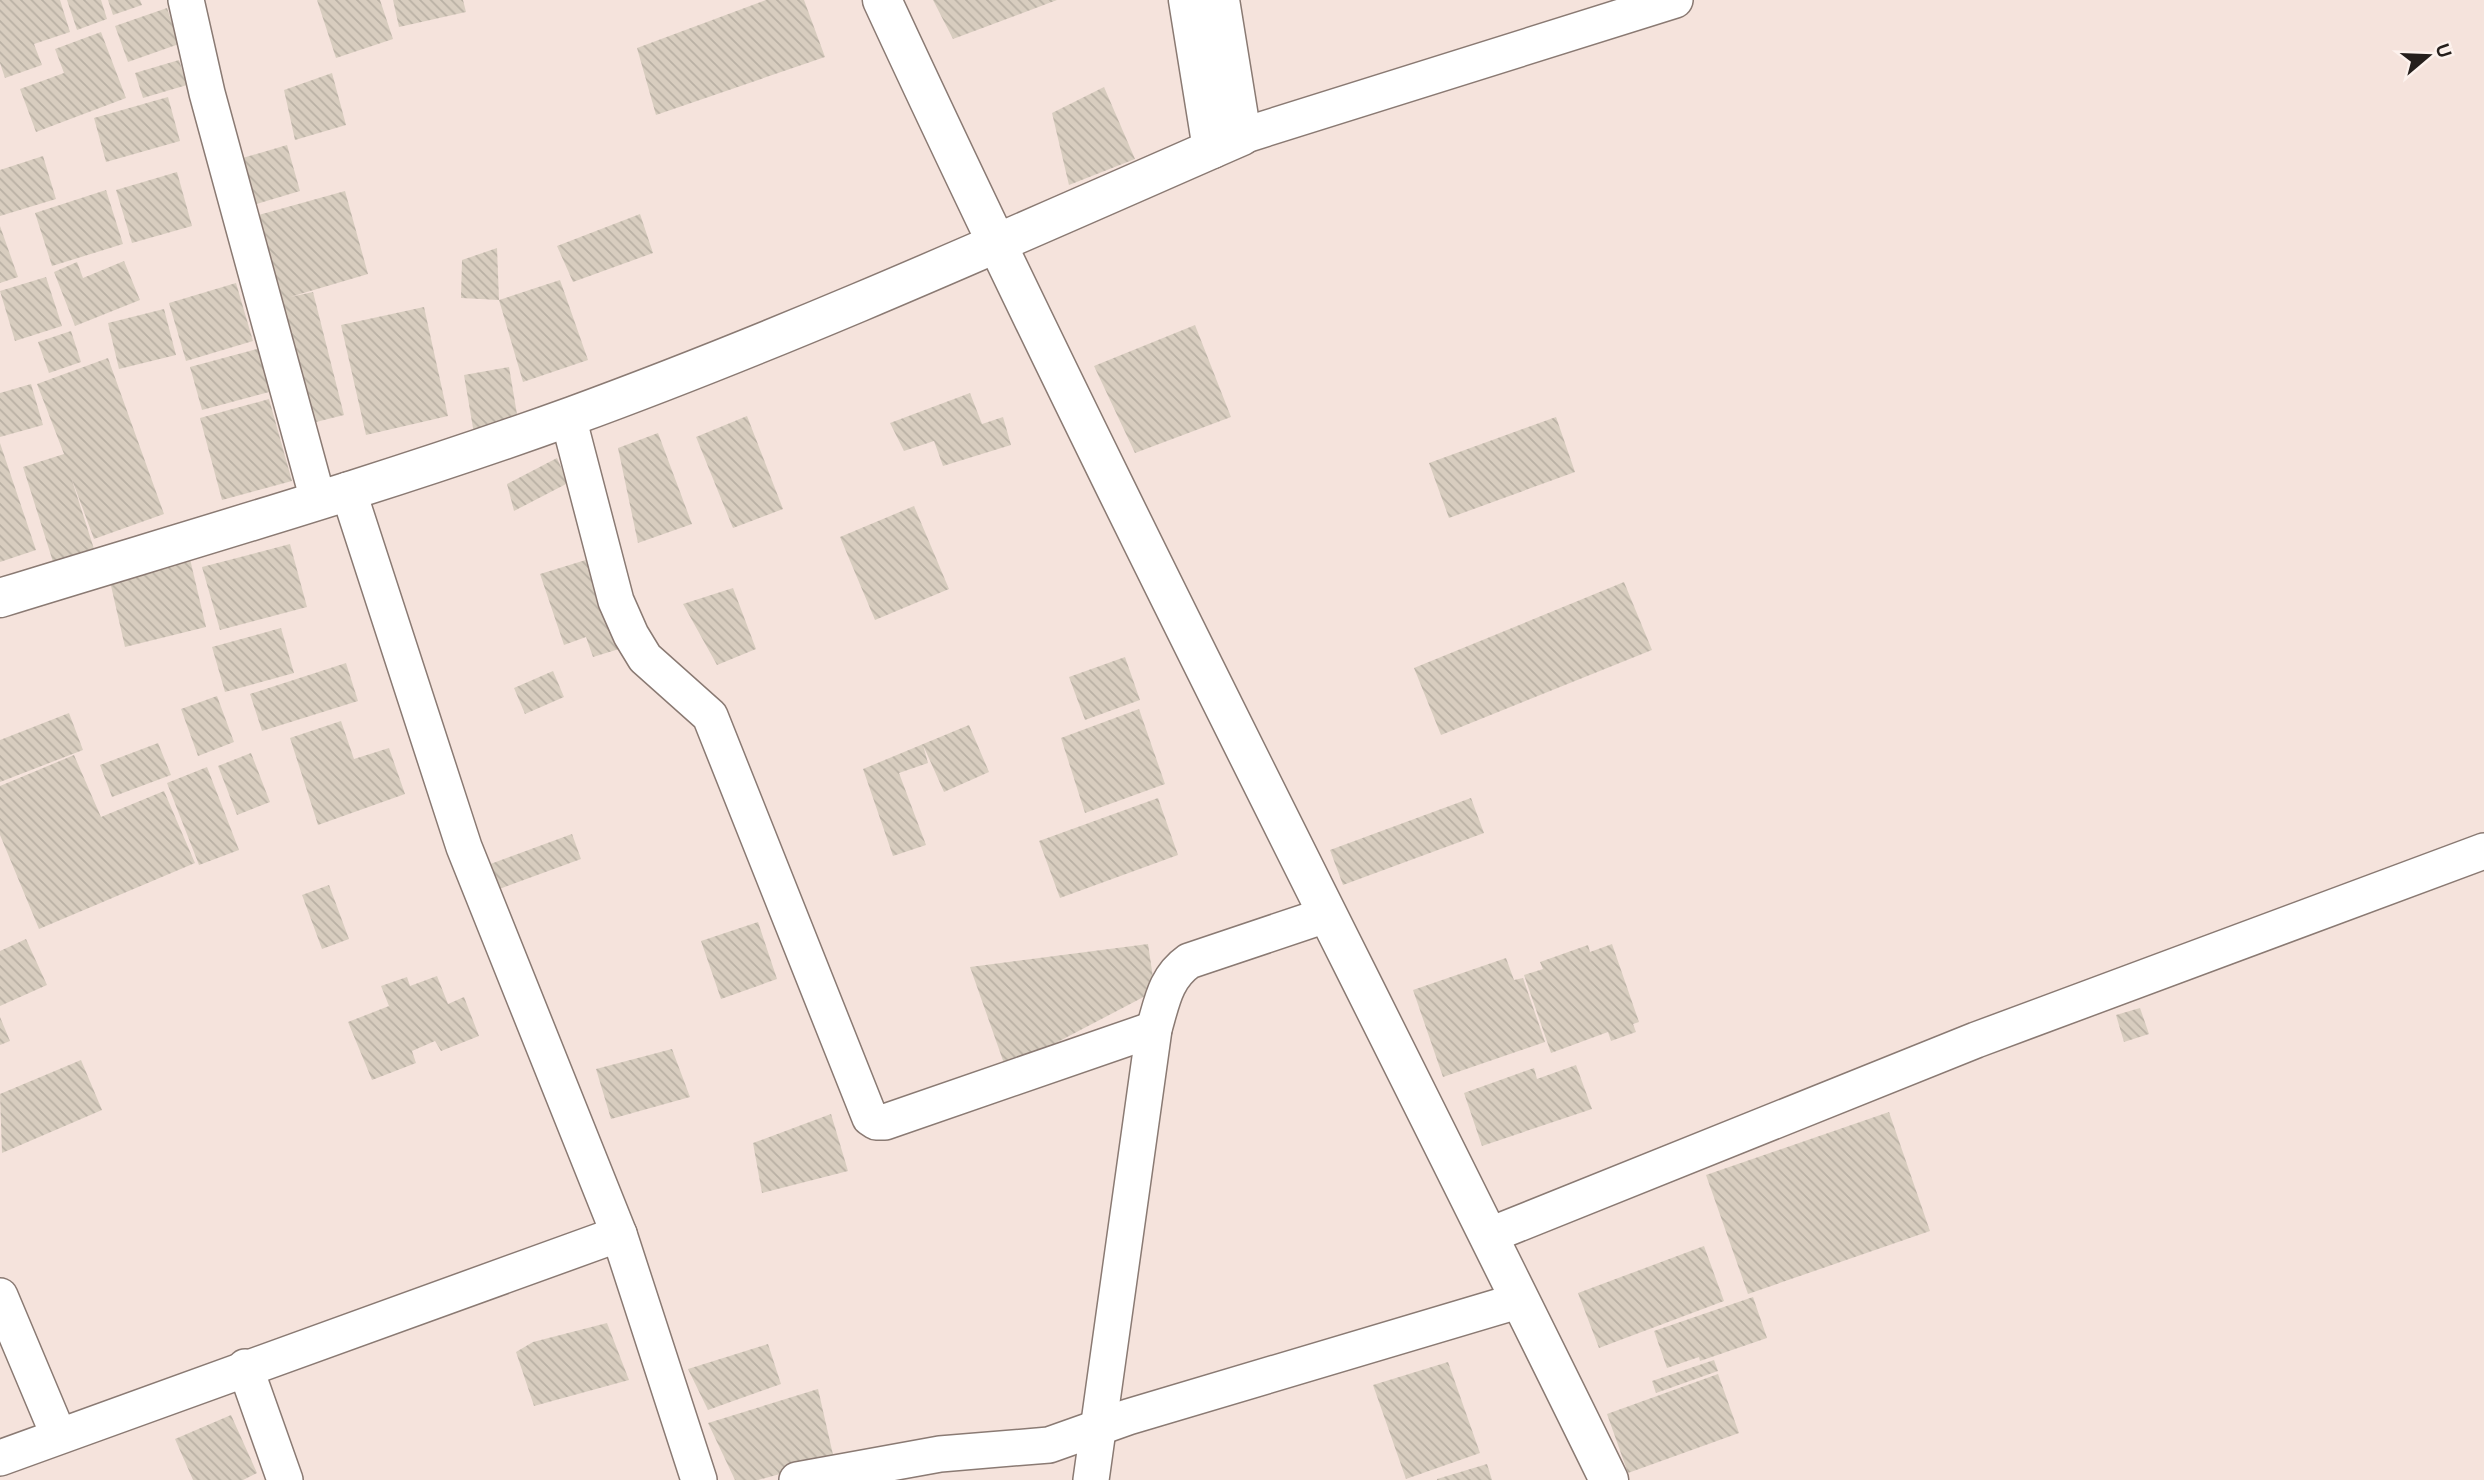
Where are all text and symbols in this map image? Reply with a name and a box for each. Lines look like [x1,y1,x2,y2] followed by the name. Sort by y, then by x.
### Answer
[2393,21,2463,91] north arrow
[2431,41,2457,61] text: U

